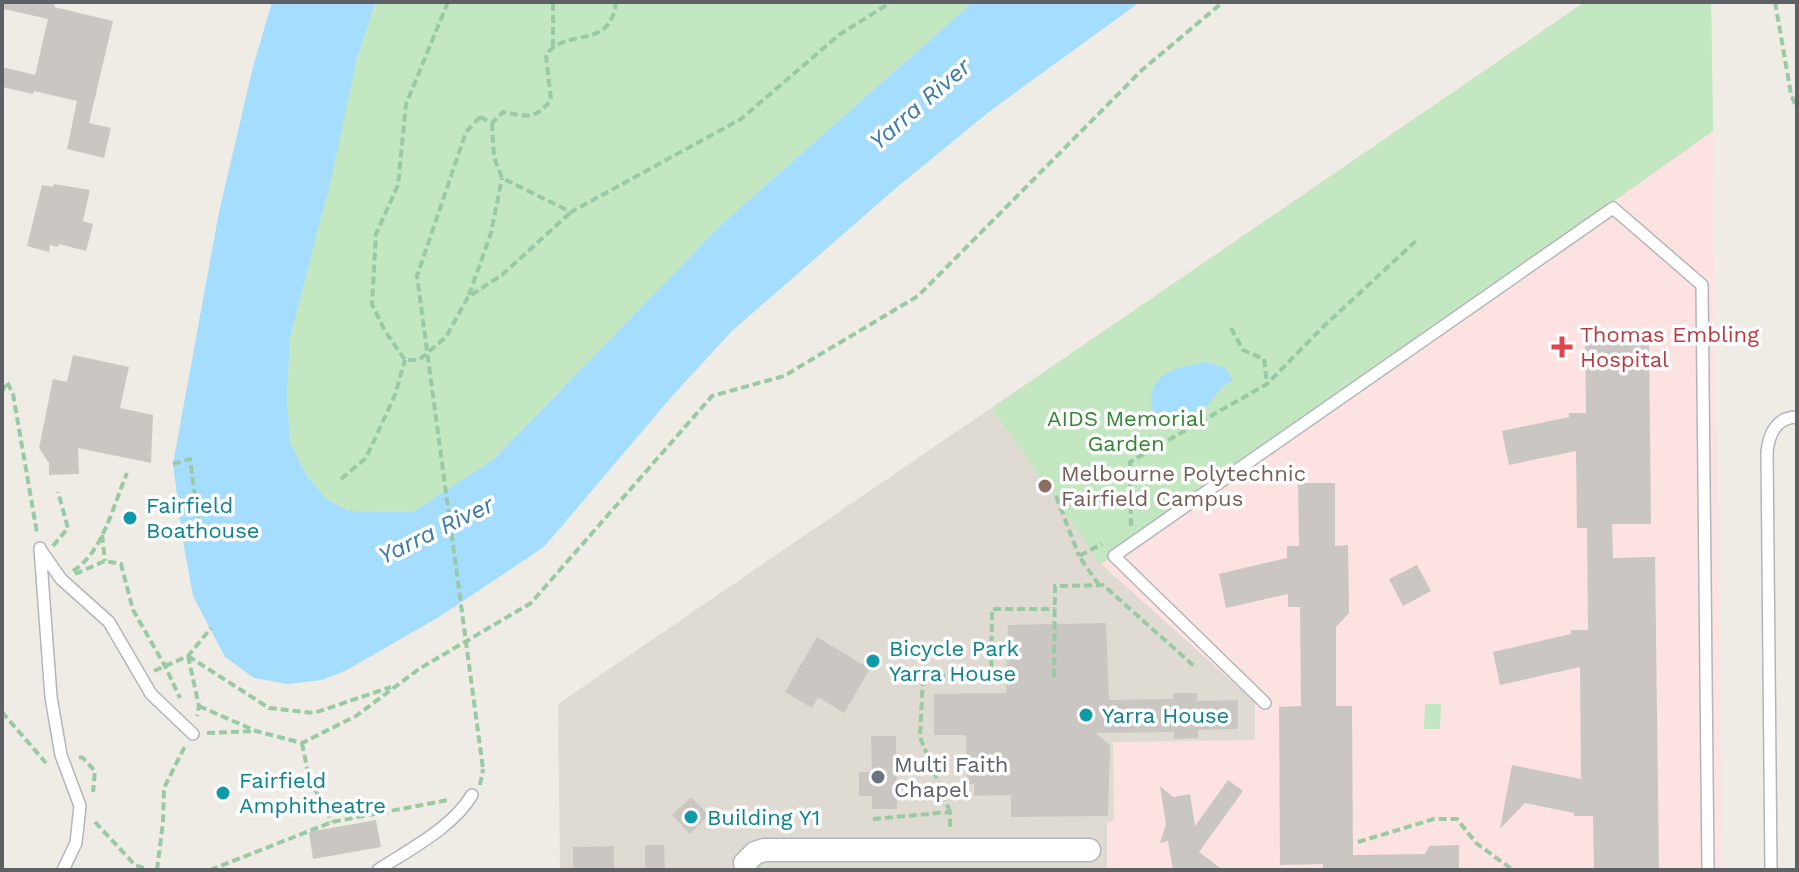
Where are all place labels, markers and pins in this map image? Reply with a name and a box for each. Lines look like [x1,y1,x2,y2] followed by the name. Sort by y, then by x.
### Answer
[1580,322,1759,372] place label: Thomas Embling Hospital
[1551,336,1573,358] marker: Thomas Embling Hospital
[1061,461,1306,511] place label: Melbourne Polytechnic Fairfield Campus
[1036,477,1054,495] marker: Melbourne Polytechnic Fairfield Campus
[146,493,259,543] place label: Fairfield Boathouse
[121,509,139,527] marker: Fairfield Boathouse
[889,636,1019,686] place label: Bicycle Park Yarra House
[864,652,882,670] marker: Bicycle Park Yarra House
[1102,703,1229,728] place label: Yarra House
[1077,706,1095,724] marker: Yarra House
[894,752,1009,802] place label: Multi Faith Chapel
[239,768,386,818] place label: Fairfield Amphitheatre
[869,768,887,786] marker: Multi Faith Chapel
[214,784,232,802] marker: Fairfield Amphitheatre
[707,805,820,830] place label: Building Y1
[682,808,700,826] marker: Building Y1

